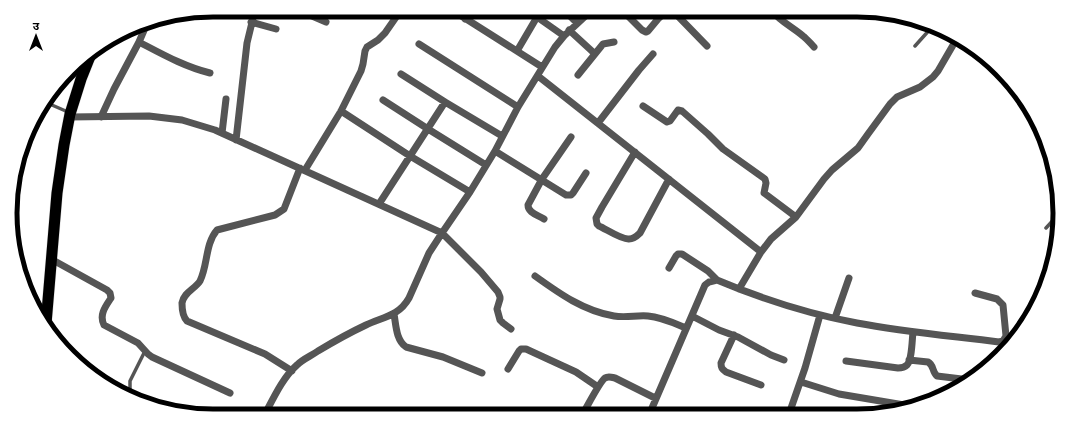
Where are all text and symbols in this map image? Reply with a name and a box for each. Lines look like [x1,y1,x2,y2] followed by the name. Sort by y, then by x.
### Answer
[16,16,56,56] north arrow
[33,20,40,32] text: उ

